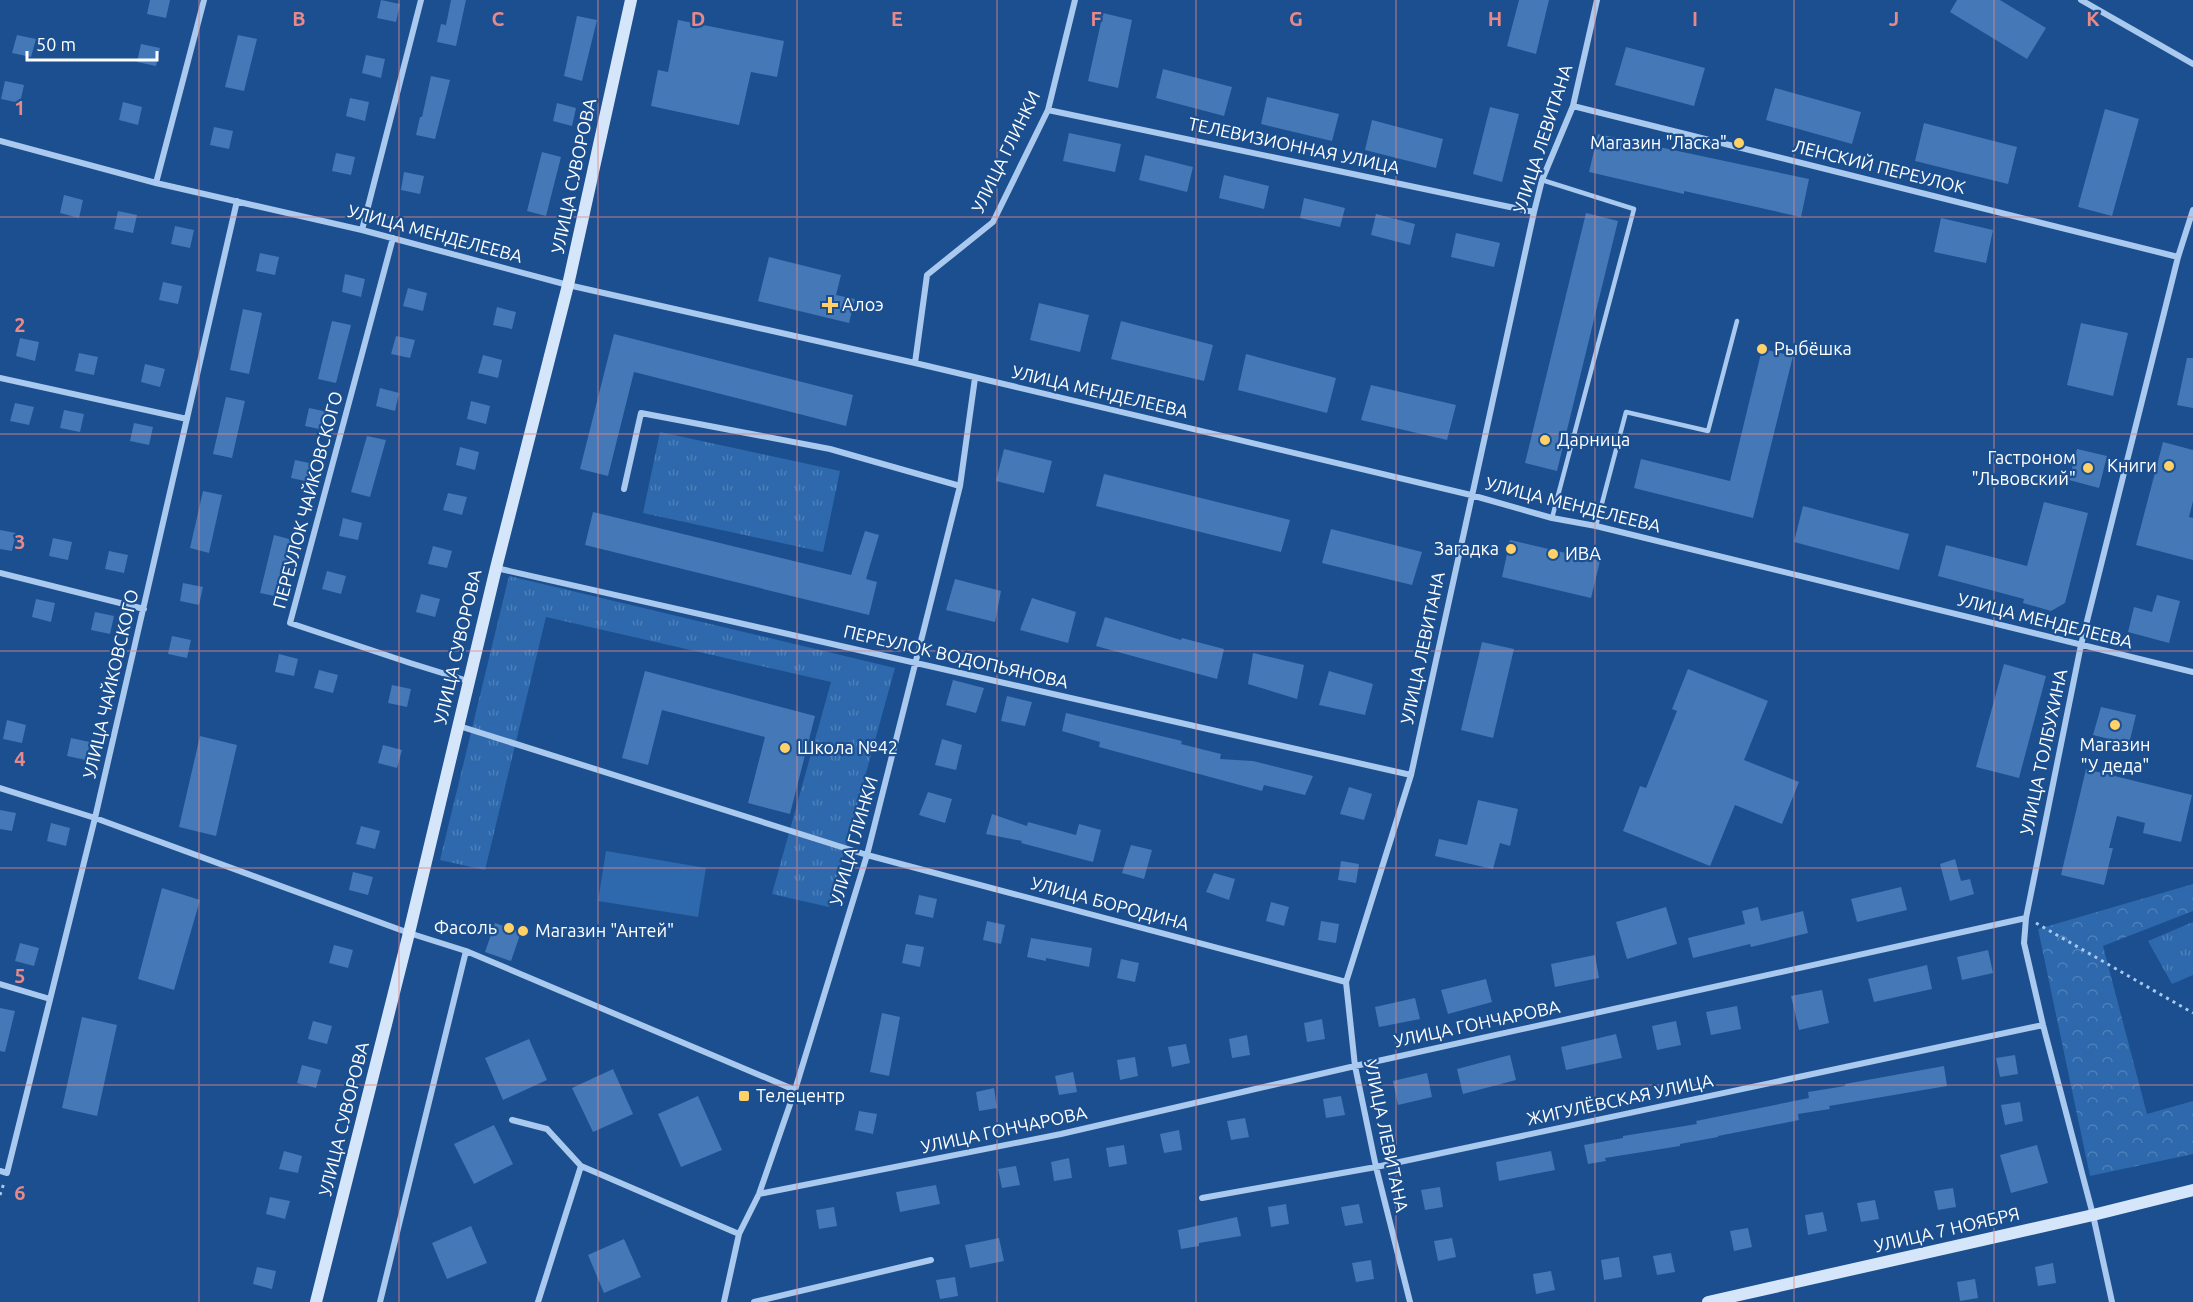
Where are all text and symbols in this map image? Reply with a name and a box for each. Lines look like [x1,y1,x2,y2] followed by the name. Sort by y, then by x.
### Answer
[292,7,306,30] text: B
[492,7,505,30] text: C
[691,7,705,30] text: D
[891,7,903,30] text: E
[1090,7,1102,30] text: F
[1289,7,1303,30] text: G
[1488,7,1502,30] text: H
[1692,7,1698,30] text: I
[1889,7,1899,30] text: J
[2086,7,2100,30] text: K
[27,24,158,62] scale bar
[36,34,76,54] text: 50 m
[1509,61,1576,216] street label: УЛИЦА ЛЕВИТАНА
[967,87,1043,216] street label: УЛИЦА ГЛИНКИ
[14,96,26,119] text: 1
[547,96,599,255] street label: УЛИЦА СУВОРОВА
[1187,113,1402,177] street label: ТЕЛЕВИЗИОННАЯ УЛИЦА
[1590,132,1727,152] place label: Магазин "Ласка"
[1791,135,1968,197] street label: ЛЕНСКИЙ ПЕРЕУЛОК
[1732,136,1746,150] marker: Магазин "Ласка"
[346,200,525,266] street label: УЛИЦА МЕНДЕЛЕЕВА
[842,294,884,314] place label: Алоэ
[823,298,837,312] marker: Алоэ
[14,313,26,336] text: 2
[1774,338,1852,358] place label: Рыбёшка
[1755,342,1769,356] marker: Рыбёшка
[1010,361,1191,421] street label: УЛИЦА МЕНДЕЛЕЕВА
[268,389,346,611] street label: ПЕРЕУЛОК ЧАЙКОВСКОГО
[1557,429,1630,449] place label: Дарница
[1538,433,1552,447] marker: Дарница
[1972,447,2076,488] place label: Гастроном "Львовский"
[2107,455,2157,475] place label: Книги
[2162,459,2176,473] marker: Книги
[2081,461,2095,475] marker: Гастроном "Львовский"
[1483,473,1663,536] street label: УЛИЦА МЕНДЕЛЕЕВА
[14,530,26,553] text: 3
[1434,538,1499,558] place label: Загадка
[1504,542,1518,556] marker: Загадка
[1565,543,1601,563] place label: ИВА
[1546,547,1560,561] marker: ИВА
[429,567,485,726] street label: УЛИЦА СУВОРОВА
[1396,569,1448,726] street label: УЛИЦА ЛЕВИТАНА
[79,587,141,780] street label: УЛИЦА ЧАЙКОВСКОГО
[1955,589,2135,652] street label: УЛИЦА МЕНДЕЛЕЕВА
[842,620,1071,692] street label: ПЕРЕУЛОК ВОДОПЬЯНОВА
[2016,667,2070,837] street label: УЛИЦА ТОЛБУХИНА
[2108,718,2122,732] marker: Магазин "У деда"
[2079,734,2151,775] place label: Магазин "У деда"
[797,737,898,757] place label: Школа №42
[778,741,792,755] marker: Школа №42
[14,747,26,770] text: 4
[825,774,881,907] street label: УЛИЦА ГЛИНКИ
[1029,872,1192,934] street label: УЛИЦА БОРОДИНА
[434,917,497,937] place label: Фасоль
[535,920,674,940] place label: Магазин "Антей"
[502,921,516,935] marker: Фасоль
[516,924,530,938] marker: Магазин "Антей"
[14,964,26,987] text: 5
[1392,996,1562,1050] street label: УЛИЦА ГОНЧАРОВА
[314,1039,372,1198] street label: УЛИЦА СУВОРОВА
[1361,1058,1413,1214] street label: УЛИЦА ЛЕВИТАНА
[1525,1069,1715,1129] street label: ЖИГУЛЁВСКАЯ УЛИЦА
[756,1085,845,1105] place label: Телецентр
[737,1089,751,1103] marker: Телецентр
[919,1102,1089,1156] street label: УЛИЦА ГОНЧАРОВА
[14,1181,26,1204] text: 6
[1872,1203,2021,1255] street label: УЛИЦА 7 НОЯБРЯ

